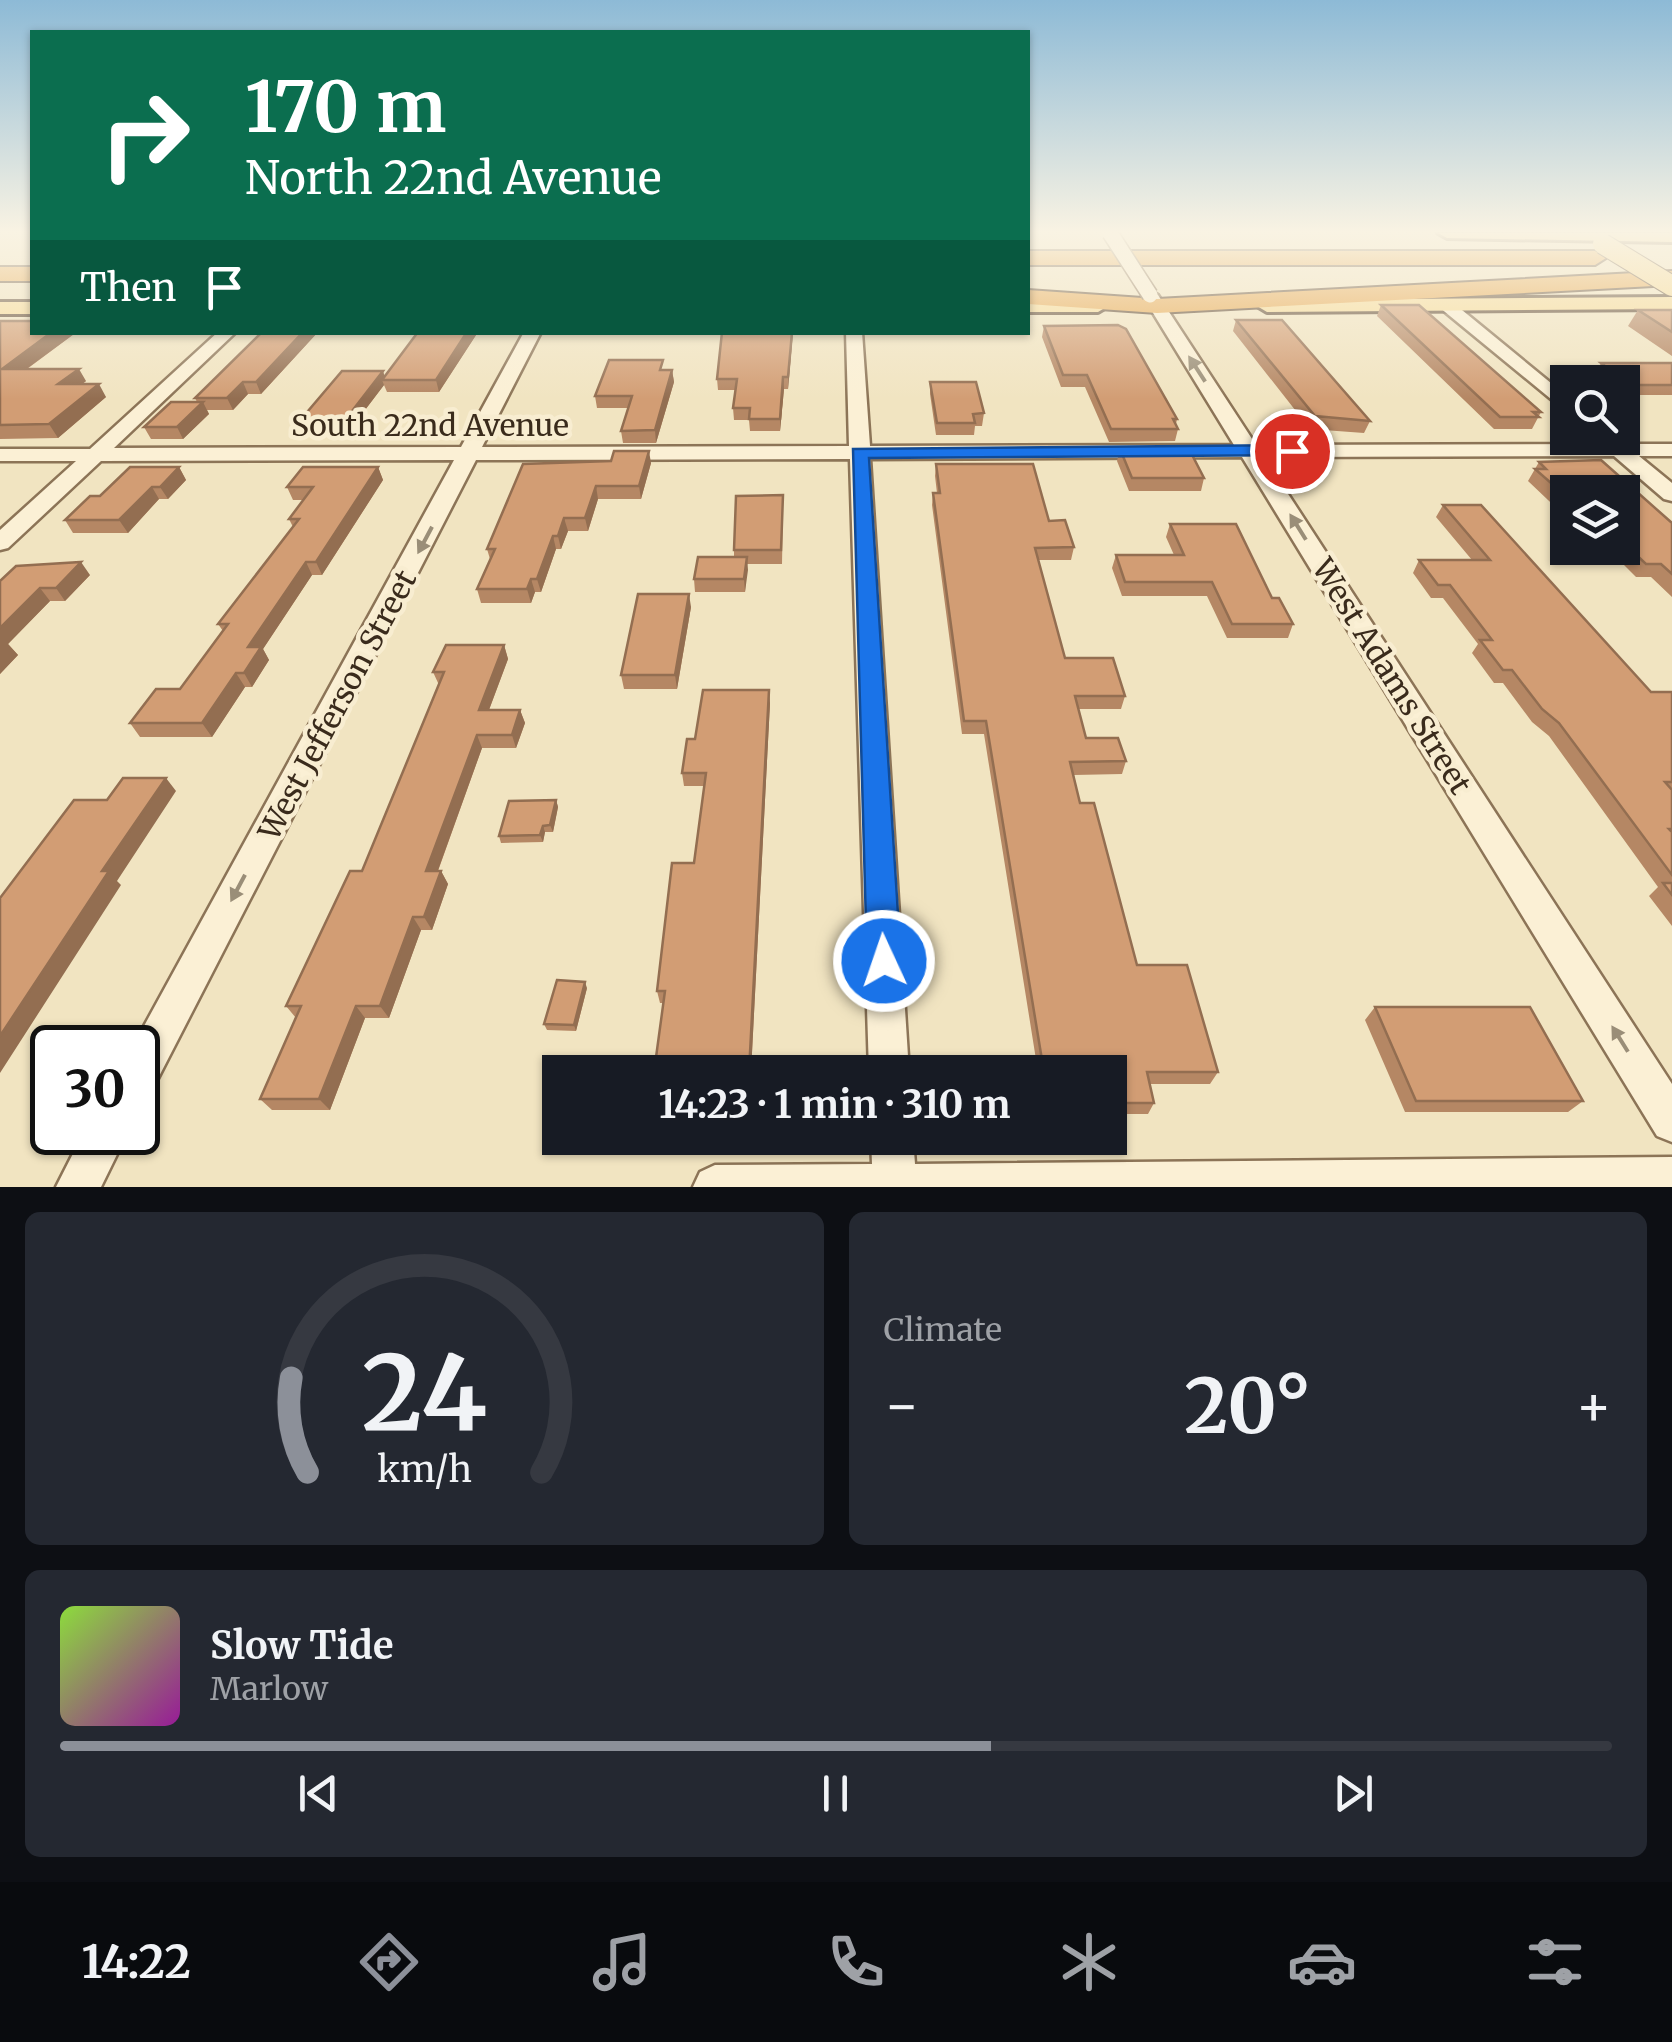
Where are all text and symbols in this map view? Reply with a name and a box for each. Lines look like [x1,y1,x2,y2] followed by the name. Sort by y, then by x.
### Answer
[245,63,446,151] text: 170 m
[80,70,210,200] icon: right
[245,150,661,206] text: North 22nd Avenue
[197,260,252,315] icon: arrive
[80,264,177,311] text: Then
[1189,355,1207,382] one-way arrow
[1550,365,1640,565] map controls
[1550,365,1640,455] button: search
[291,406,569,444] street label: South 22nd Avenue
[1250,409,1335,494] pin
[1265,424,1320,479] icon: arrive
[1550,475,1640,565] button: layers
[1289,513,1307,541] one-way arrow
[417,526,434,555] one-way arrow
[1304,550,1480,801] street label: West Adams Street
[249,563,424,847] street label: West Jefferson Street
[230,874,247,903] one-way arrow
[832,909,936,1013] position arrow
[30,1025,160,1155] speed limit sign: 30
[1612,1025,1629,1053] one-way arrow
[658,1081,1011,1128] text: 14:23 · 1 min · 310 m
[884,1310,1002,1350] text: Climate
[362,1328,487,1458] text: 24
[1184,1359,1311,1453] text: 20°
[884,1371,920,1440] text: −
[1575,1371,1612,1440] text: +
[377,1447,472,1492] text: km/h
[210,1622,394,1669] text: Slow Tide
[210,1669,328,1709] text: Marlow
[291,1766,346,1821] icon: previous
[808,1766,863,1821] icon: pause
[1326,1766,1381,1821] icon: next
[354,1927,424,1997] icon: directions
[587,1927,657,1997] icon: music
[821,1927,891,1997] icon: phone
[1054,1927,1124,1997] icon: climate
[1287,1927,1357,1997] icon: car
[1520,1927,1590,1997] icon: filters
[82,1934,191,1990] text: 14:22

